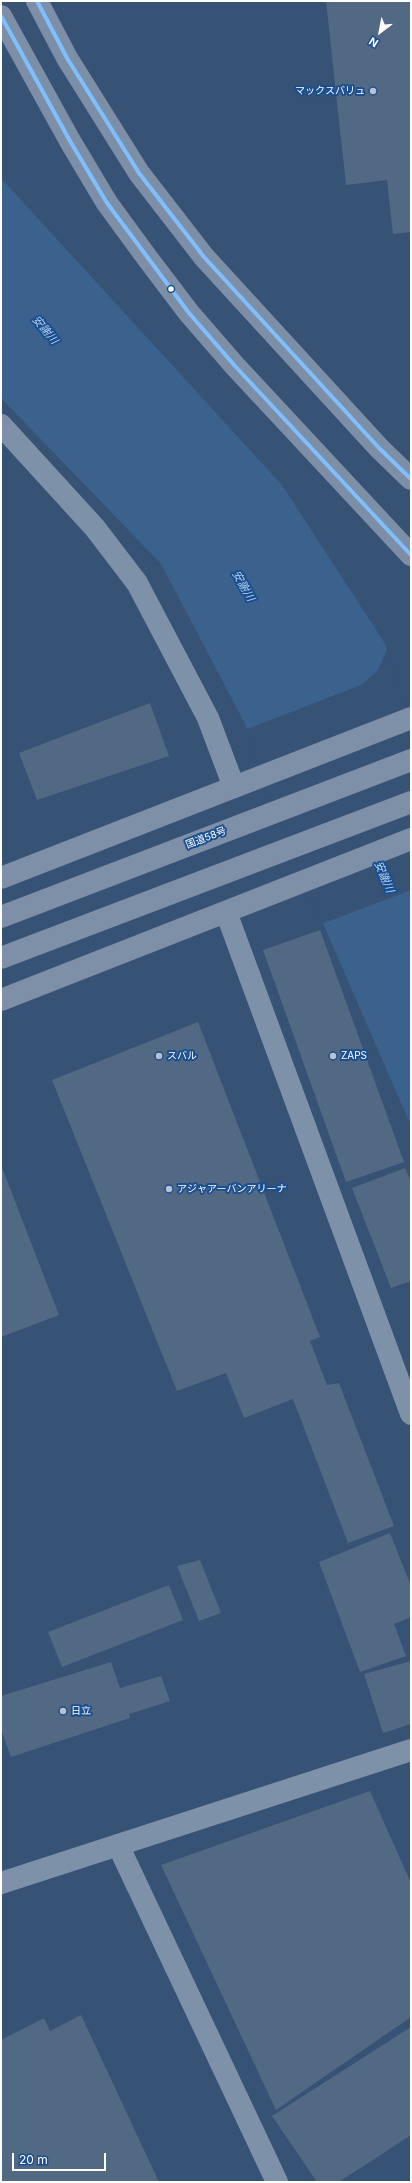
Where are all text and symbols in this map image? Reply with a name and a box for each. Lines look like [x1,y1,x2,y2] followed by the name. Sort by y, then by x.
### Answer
[360,12,400,52] north arrow
[366,34,381,50] text: N
[295,85,365,97] place label: マックスバリュ
[368,86,378,96] marker: マックスバリュ
[166,284,176,294] unlabelled marker
[29,313,61,347] water label: 安謝川
[229,568,257,604] water label: 安謝川
[184,825,228,851] street label: 国道58号
[371,859,397,895] water label: 安謝川
[167,1050,197,1062] place label: スバル
[341,1050,367,1062] place label: ZAPS
[154,1051,164,1061] marker: スバル
[328,1051,338,1061] marker: ZAPS
[177,1183,286,1195] place label: アジャアーバンアリーナ
[164,1184,174,1194] marker: アジャアーバンアリーナ
[71,1705,91,1717] place label: 日立
[58,1706,68,1716] marker: 日立
[14,2145,108,2171] scale bar
[19,2152,48,2167] text: 20 m

